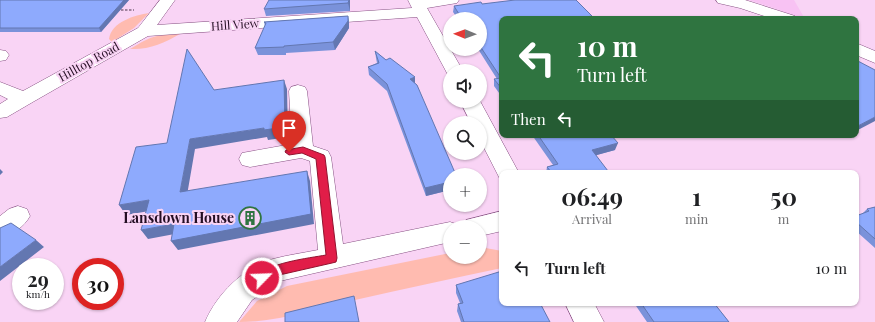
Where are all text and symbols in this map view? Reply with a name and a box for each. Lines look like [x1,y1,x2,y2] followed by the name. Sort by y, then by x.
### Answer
[443,12,487,56] north arrow
[443,12,487,264] map controls
[210,14,260,34] street label: Hill View
[577,27,638,64] text: 10 m
[511,32,563,84] icon: left
[55,38,122,84] street label: Hilltop Road
[577,63,647,87] text: Turn left
[443,64,487,108] button: sound
[554,108,576,130] icon: left
[511,109,546,129] text: Then
[272,111,306,152] pin
[443,116,487,160] button: search
[278,117,300,139] icon: arrive
[443,168,487,212] button: +
[561,180,623,212] text: 06:49
[692,180,701,212] text: 1
[770,180,797,212] text: 50
[237,205,263,231] building icon: Lansdown House
[123,208,234,227] place label: Lansdown House
[572,210,612,227] text: Arrival
[685,210,708,227] text: min
[778,210,789,227] text: m
[443,220,487,264] button: −
[241,257,283,299] position arrow
[511,257,533,279] icon: left
[72,258,124,310] speed limit sign: 30
[545,258,606,278] text: Turn left
[815,258,847,278] text: 10 m
[27,265,49,292] text: 29
[26,287,50,301] text: km/h

